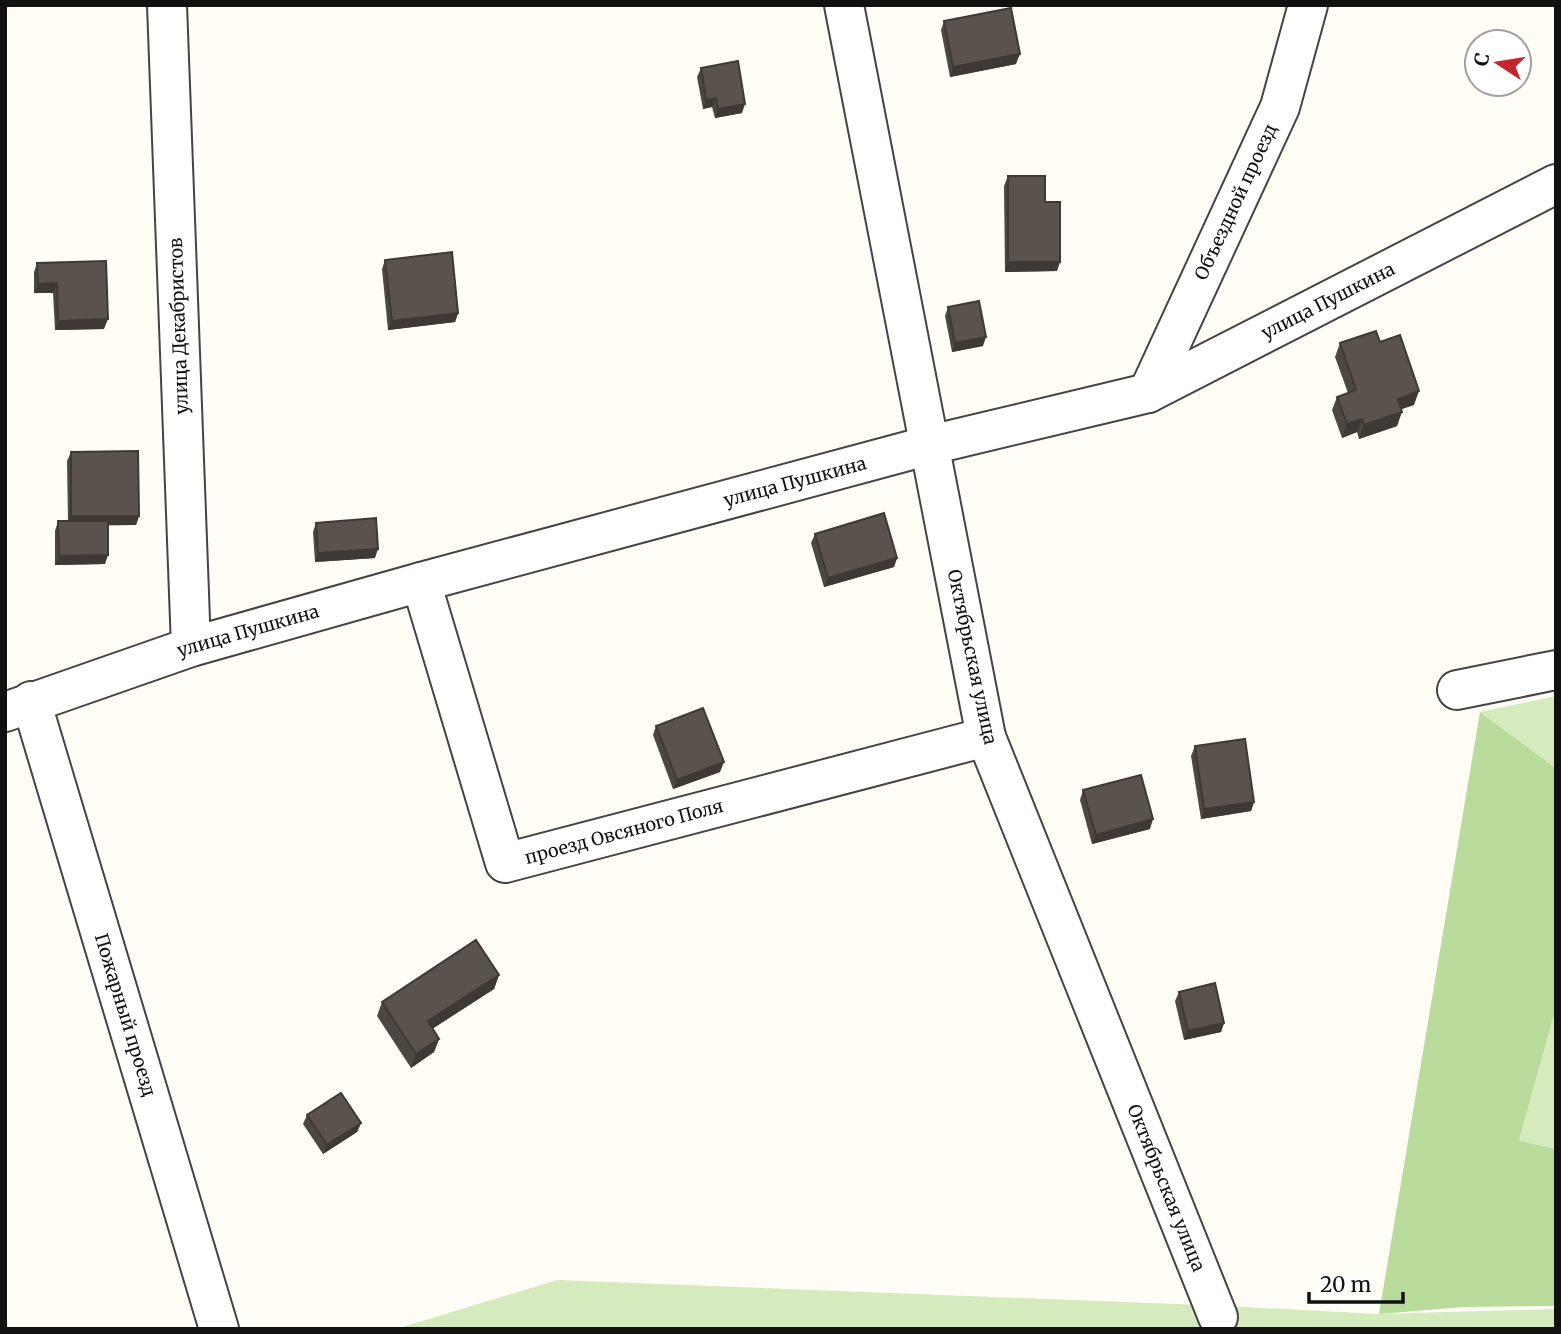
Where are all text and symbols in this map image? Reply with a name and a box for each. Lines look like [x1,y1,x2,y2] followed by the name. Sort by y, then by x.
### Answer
[1463,28,1533,98] north arrow
[1468,51,1494,68] text: С
[1189,120,1282,284] street label: Объездной проезд
[164,237,193,415] street label: улица Декабристов
[1257,257,1399,344] street label: улица Пушкина
[721,451,869,512] street label: улица Пушкина
[943,567,1002,747] street label: Октябрьская улица
[174,599,322,662] street label: улица Пушкина
[522,794,726,869] street label: проезд Овсяного Поля
[90,930,161,1099] street label: Пожарный проезд
[1122,1101,1211,1275] street label: Октябрьская улица
[1309,1260,1404,1304] scale bar
[1320,1271,1372,1298] text: 20 m

